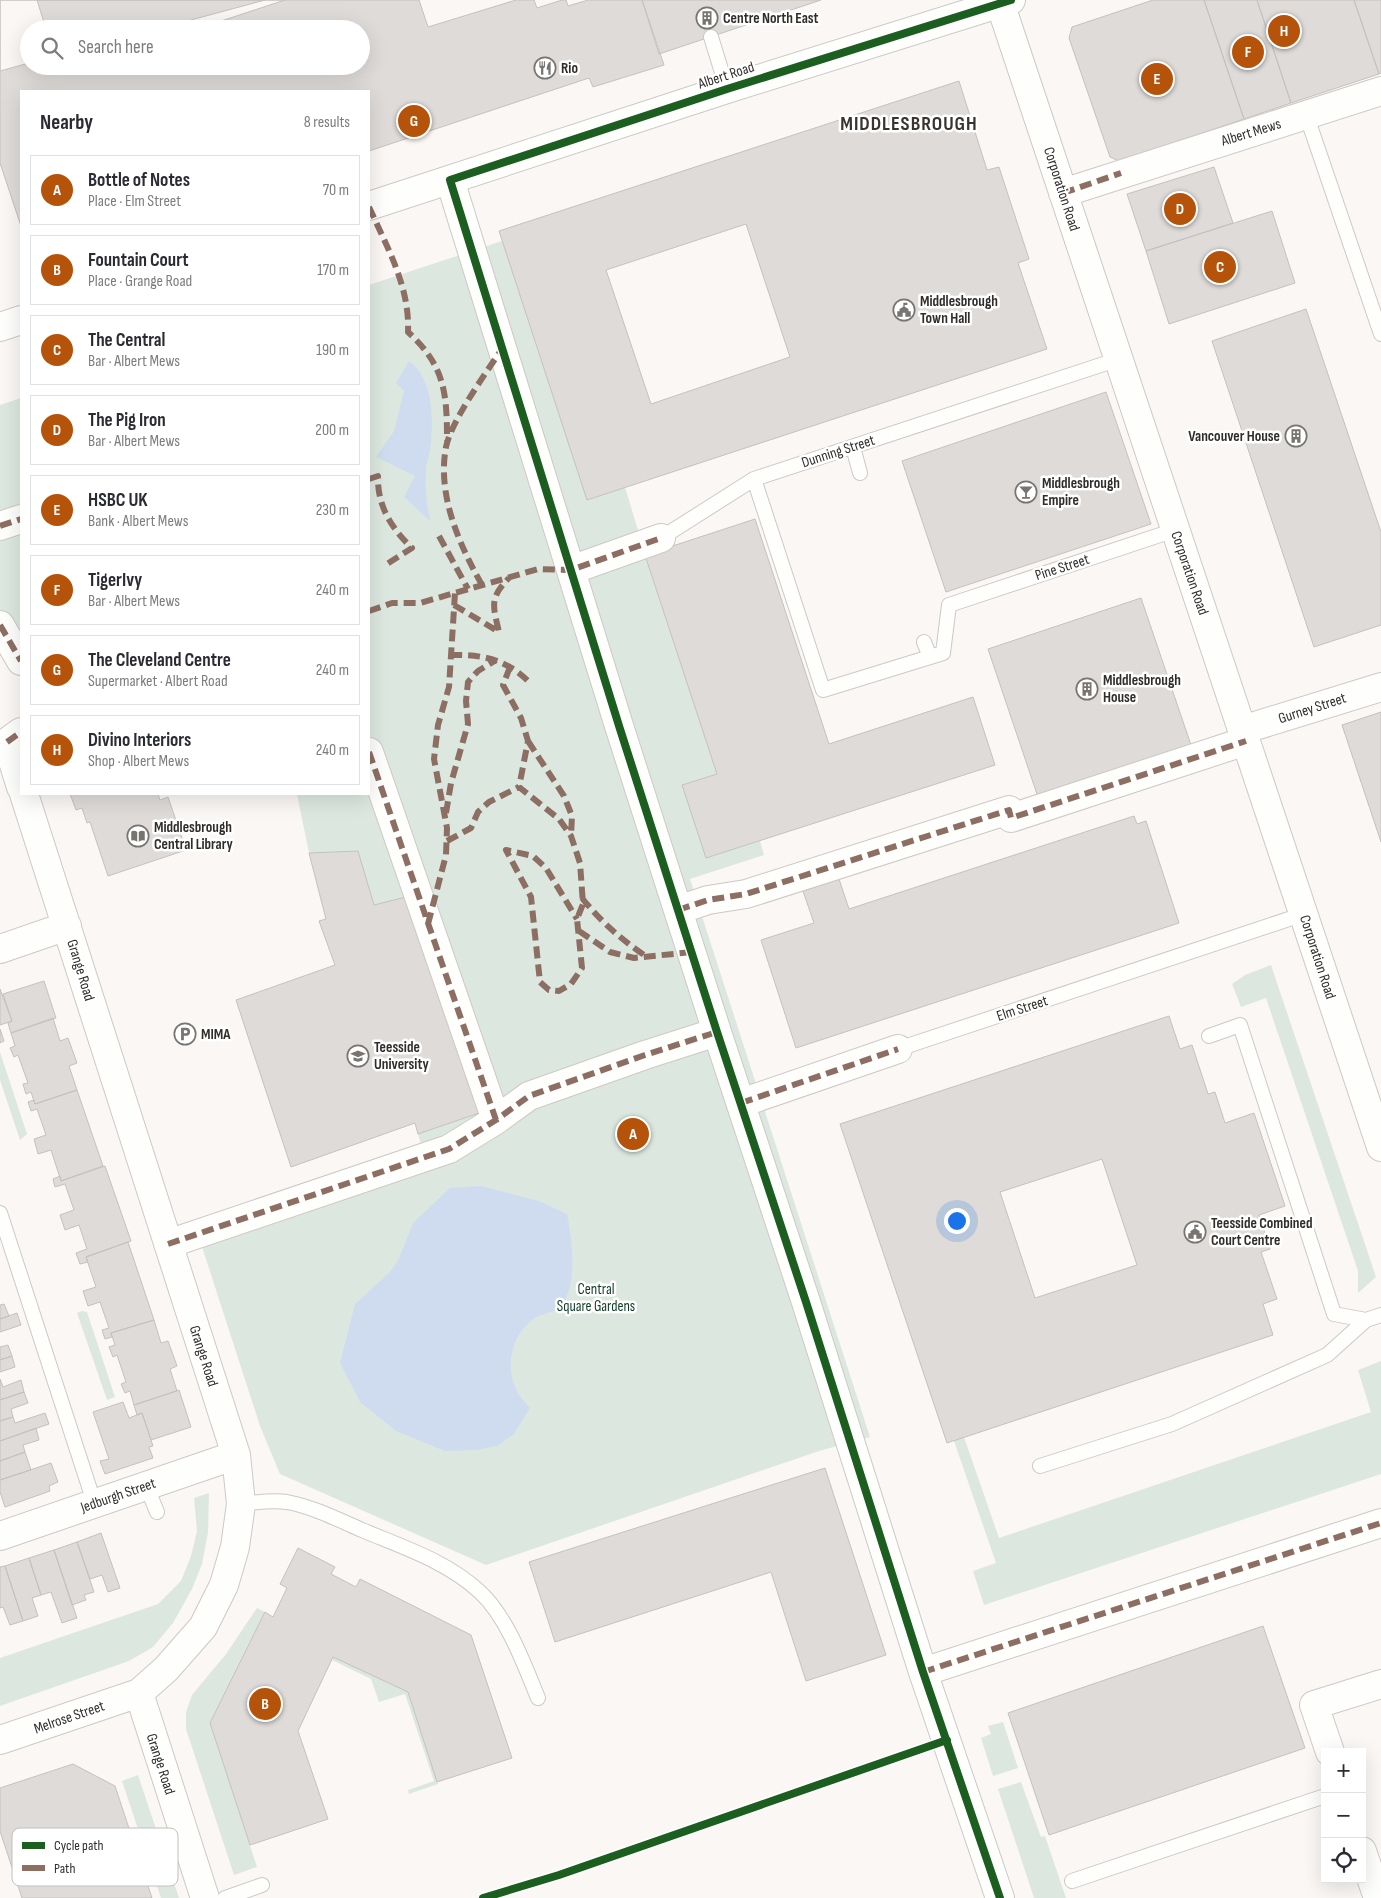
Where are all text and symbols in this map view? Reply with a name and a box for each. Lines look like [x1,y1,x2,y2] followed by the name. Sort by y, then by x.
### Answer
[695,6,719,30] building icon: Centre North East
[723,9,819,28] place label: Centre North East
[1268,12,1300,50] pin: H
[20,20,370,75] search box
[1232,33,1264,71] pin: F
[38,34,66,62] icon: search
[78,36,154,59] text: Search here
[533,56,557,80] restaurant icon: Rio
[695,57,757,94] street label: Albert Road
[561,59,578,78] place label: Rio
[1141,60,1173,98] pin: E
[398,102,430,140] pin: G
[40,110,93,135] text: Nearby
[840,112,978,136] district label: MIDDLESBROUGH
[304,113,350,132] text: 8 results
[1218,114,1283,151] street label: Albert Mews
[1039,145,1084,234] street label: Corporation Road
[88,169,190,192] text: Bottle of Notes
[53,181,61,200] text: A
[323,181,349,200] text: 70 m
[1164,190,1196,228] pin: D
[88,192,181,211] text: Place · Elm Street
[1204,248,1236,286] pin: C
[88,249,189,272] text: Fountain Court
[53,261,61,280] text: B
[317,261,349,280] text: 170 m
[88,272,192,291] text: Place · Grange Road
[920,292,998,328] place label: Middlesbrough Town Hall
[892,298,916,322] public building icon: Middlesbrough Town Hall
[88,329,165,352] text: The Central
[53,341,61,360] text: C
[316,341,349,360] text: 190 m
[88,352,180,371] text: Bar · Albert Mews
[88,409,166,432] text: The Pig Iron
[53,421,61,440] text: D
[315,421,349,440] text: 200 m
[1284,424,1308,448] building icon: Vancouver House
[1188,427,1280,446] place label: Vancouver House
[799,431,877,472] street label: Dunning Street
[88,432,180,451] text: Bar · Albert Mews
[1042,474,1120,510] place label: Middlesbrough Empire
[1014,480,1038,504] bar icon: Middlesbrough Empire
[88,489,148,512] text: HSBC UK
[54,501,60,520] text: E
[316,501,349,520] text: 230 m
[88,512,188,531] text: Bank · Albert Mews
[1166,529,1213,618] street label: Corporation Road
[1033,550,1092,585] street label: Pine Street
[88,569,142,592] text: TigerIvy
[54,581,60,600] text: F
[316,581,349,600] text: 240 m
[88,592,180,611] text: Bar · Albert Mews
[88,649,231,672] text: The Cleveland Centre
[53,661,61,680] text: G
[316,661,349,680] text: 240 m
[1103,671,1181,707] place label: Middlesbrough House
[88,672,228,691] text: Supermarket · Albert Road
[1075,677,1099,701] building icon: Middlesbrough House
[1276,688,1349,728] street label: Gurney Street
[88,729,191,752] text: Divino Interiors
[53,741,61,760] text: H
[316,741,349,760] text: 240 m
[88,752,189,771] text: Shop · Albert Mews
[154,818,233,854] place label: Middlesbrough Central Library
[126,824,150,848] library icon: Middlesbrough Central Library
[1295,913,1340,1002] street label: Corporation Road
[62,937,99,1003] street label: Grange Road
[994,991,1051,1026] street label: Elm Street
[173,1022,197,1046] parking icon: MIMA
[201,1025,231,1044] place label: MIMA
[374,1038,429,1074] place label: Teesside University
[346,1044,370,1068] school or university icon: Teesside University
[617,1115,649,1153] pin: A
[944,1208,970,1234] your location
[1211,1214,1312,1250] place label: Teesside Combined Court Centre
[1183,1220,1207,1244] public building icon: Teesside Combined Court Centre
[557,1280,635,1316] park label: Central Square Gardens
[185,1323,222,1389] street label: Grange Road
[77,1474,159,1518] street label: Jedburgh Street
[249,1685,281,1723] pin: B
[31,1696,107,1738] street label: Melrose Street
[142,1731,179,1797] street label: Grange Road
[1321,1748,1366,1883] map controls
[1321,1748,1366,1793] button: +
[1321,1793,1366,1838] button: −
[12,1828,178,1886] legend
[54,1837,104,1854] text: Cycle path
[1321,1838,1366,1883] button: locate
[54,1860,75,1877] text: Path

